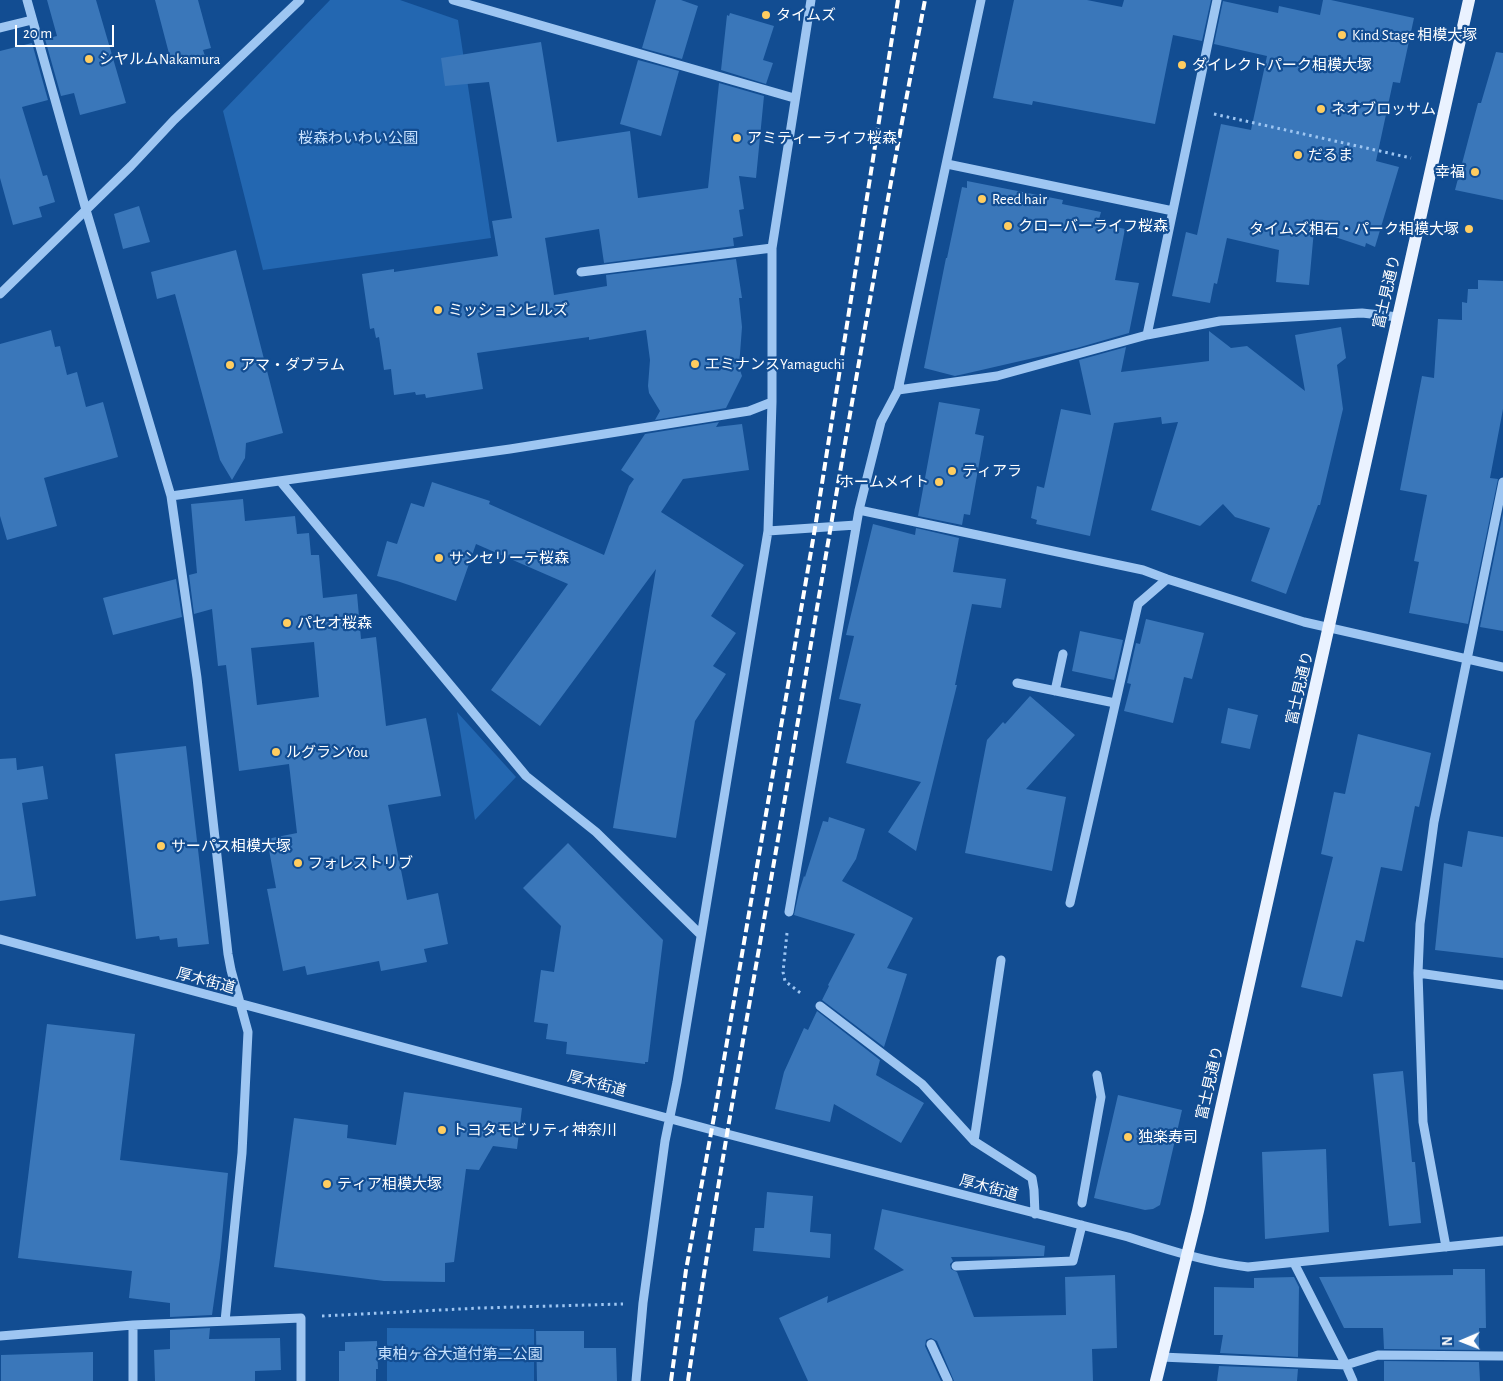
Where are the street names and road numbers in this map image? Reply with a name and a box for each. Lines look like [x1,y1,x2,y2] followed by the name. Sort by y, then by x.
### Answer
[1370,253,1404,331] street label: 富士見通り
[1283,649,1317,727] street label: 富士見通り
[175,965,237,997] street label: 厚木街道
[1193,1044,1227,1122] street label: 富士見通り
[566,1068,628,1100] street label: 厚木街道
[958,1172,1020,1204] street label: 厚木街道

